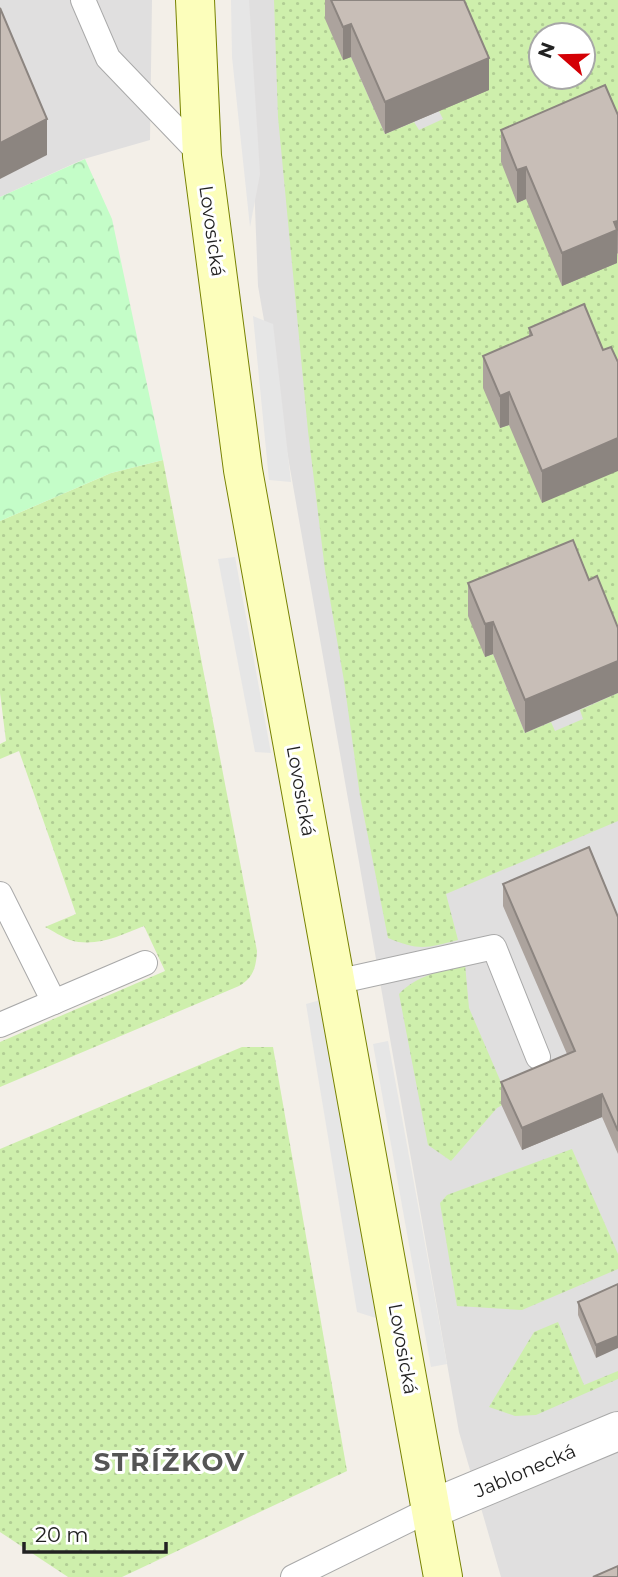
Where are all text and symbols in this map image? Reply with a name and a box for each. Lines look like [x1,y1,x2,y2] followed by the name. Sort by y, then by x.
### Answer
[527,21,597,91] north arrow
[533,39,560,62] text: N
[194,184,230,278] street label: Lovosická
[282,744,320,838] street label: Lovosická
[384,1302,422,1396] street label: Lovosická
[470,1439,579,1503] street label: Jablonecká
[94,1446,246,1478] district label: STŘÍŽKOV
[24,1510,166,1554] scale bar
[35,1522,89,1547] text: 20 m

